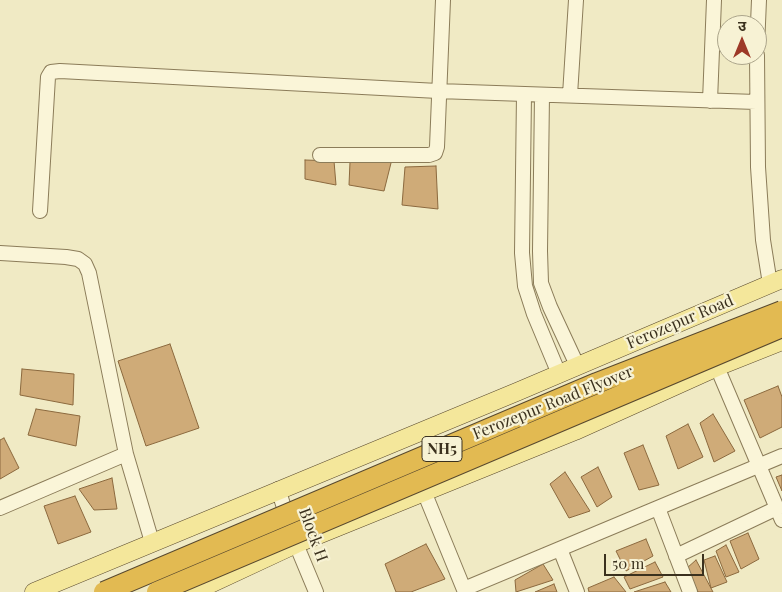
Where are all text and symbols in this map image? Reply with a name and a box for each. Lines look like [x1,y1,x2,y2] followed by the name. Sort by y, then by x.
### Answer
[717,15,767,65] north arrow
[738,16,746,35] text: उ
[624,291,736,353] street label: Ferozepur Road
[470,362,636,444] street label: Ferozepur Road Flyover
[422,436,462,462] road number: NH5
[294,506,332,564] street label: Block H
[607,544,707,576] scale bar
[612,553,644,573] text: 50 m

